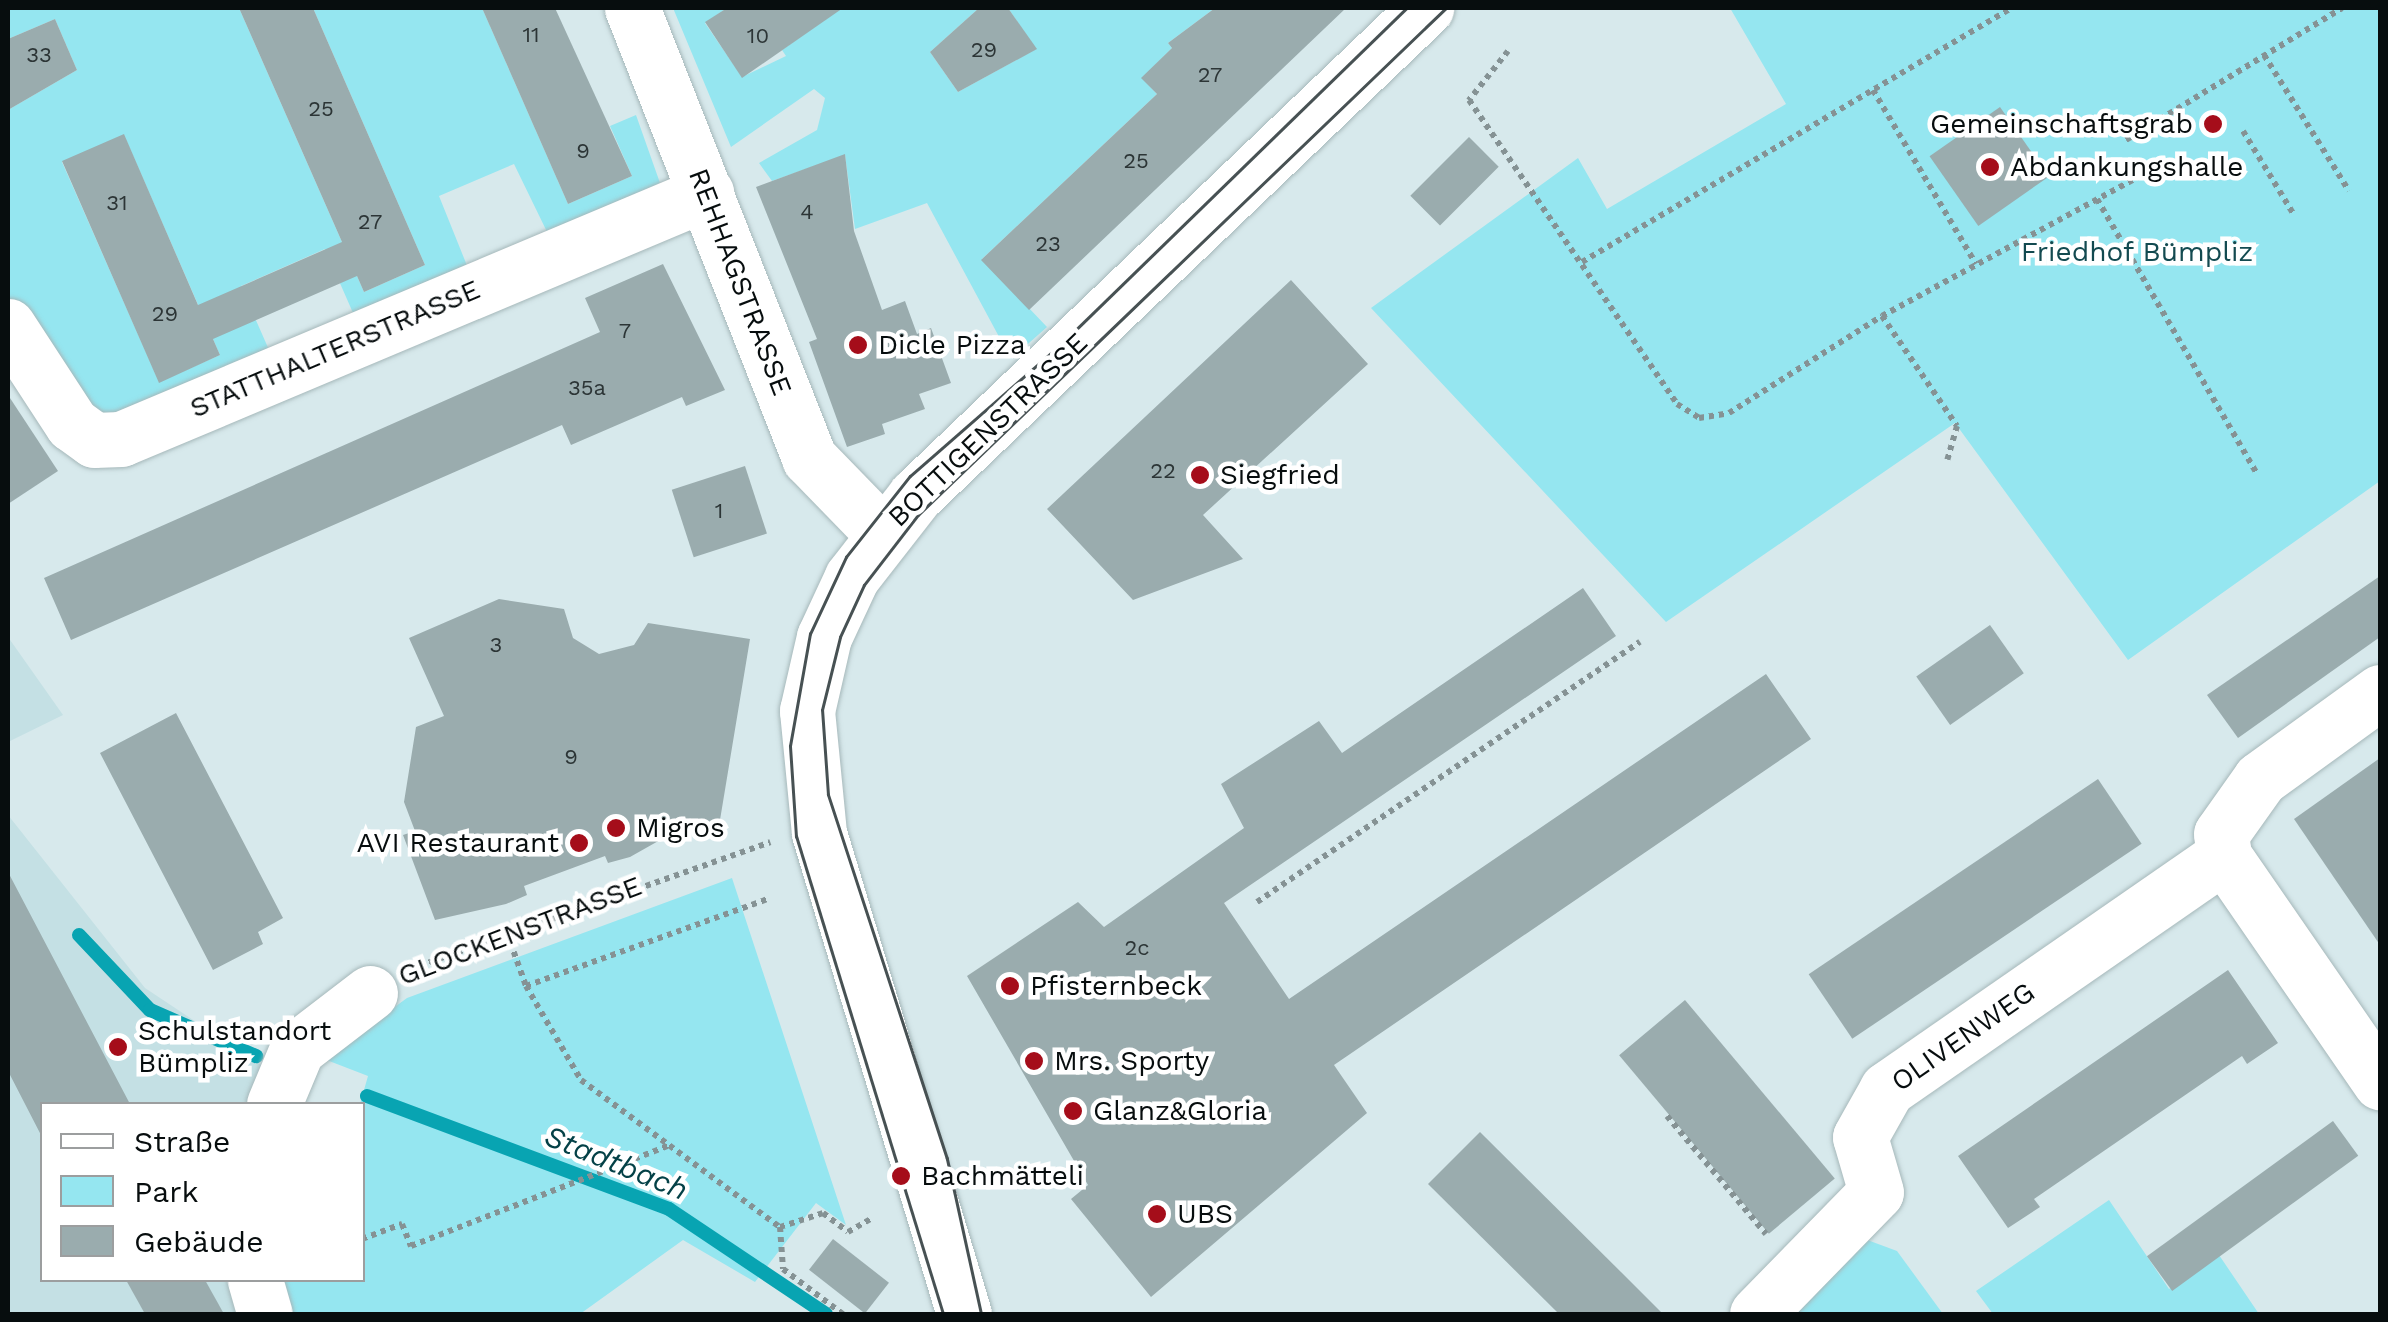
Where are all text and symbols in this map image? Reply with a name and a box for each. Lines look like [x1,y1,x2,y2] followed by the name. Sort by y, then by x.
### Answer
[522,22,540,48] house number: 11
[747,23,769,49] house number: 10
[971,37,997,63] house number: 29
[26,42,52,68] house number: 33
[1198,62,1222,88] house number: 27
[308,96,334,122] house number: 25
[1930,107,2193,141] place label: Gemeinschaftsgrab
[2202,113,2224,135] marker: Gemeinschaftsgrab
[576,138,590,164] house number: 9
[1123,148,1149,174] house number: 25
[2010,150,2243,184] place label: Abdankungshalle
[1979,156,2001,178] marker: Abdankungshalle
[681,164,799,400] street label: REHHAGSTRASSE
[106,190,128,216] house number: 31
[800,199,814,225] house number: 4
[358,209,382,235] house number: 27
[1035,231,1061,257] house number: 23
[2020,235,2254,269] park label: Friedhof Bümpliz
[185,273,485,425] street label: STATTHALTERSTRASSE
[152,301,178,327] house number: 29
[619,318,631,344] house number: 7
[881,326,1095,534] street label: BOTTIGENSTRASSE
[878,328,1026,362] place label: Dicle Pizza
[847,334,869,356] marker: Dicle Pizza
[568,375,606,401] house number: 35a
[1150,458,1176,484] house number: 22
[1220,458,1340,492] place label: Siegfried
[1189,464,1211,486] marker: Siegfried
[715,498,723,524] house number: 1
[490,632,502,658] house number: 3
[564,744,578,770] house number: 9
[636,811,725,845] place label: Migros
[605,817,627,839] marker: Migros
[357,826,559,860] place label: AVI Restaurant
[568,832,590,854] marker: AVI Restaurant
[394,869,646,993] street label: GLOCKENSTRASSE
[1124,935,1150,961] house number: 2c
[1030,969,1202,1003] place label: Pfisternbeck
[999,975,1021,997] marker: Pfisternbeck
[1885,975,2041,1099] street label: OLIVENWEG
[138,1014,331,1080] place label: Schulstandort Bümpliz
[107,1036,129,1058] marker: Schulstandort Bümpliz
[1054,1044,1209,1078] place label: Mrs. Sporty
[1023,1050,1045,1072] marker: Mrs. Sporty
[1093,1094,1267,1128] place label: Glanz&Gloria
[1062,1100,1084,1122] marker: Glanz&Gloria
[40,1102,365,1282] legend
[539,1118,693,1208] water label: Stadtbach
[134,1124,230,1159] text: Straße
[921,1159,1084,1193] place label: Bachmätteli
[890,1165,912,1187] marker: Bachmätteli
[134,1174,199,1209] text: Park
[1177,1197,1233,1231] place label: UBS
[1146,1203,1168,1225] marker: UBS
[134,1224,263,1259] text: Gebäude

